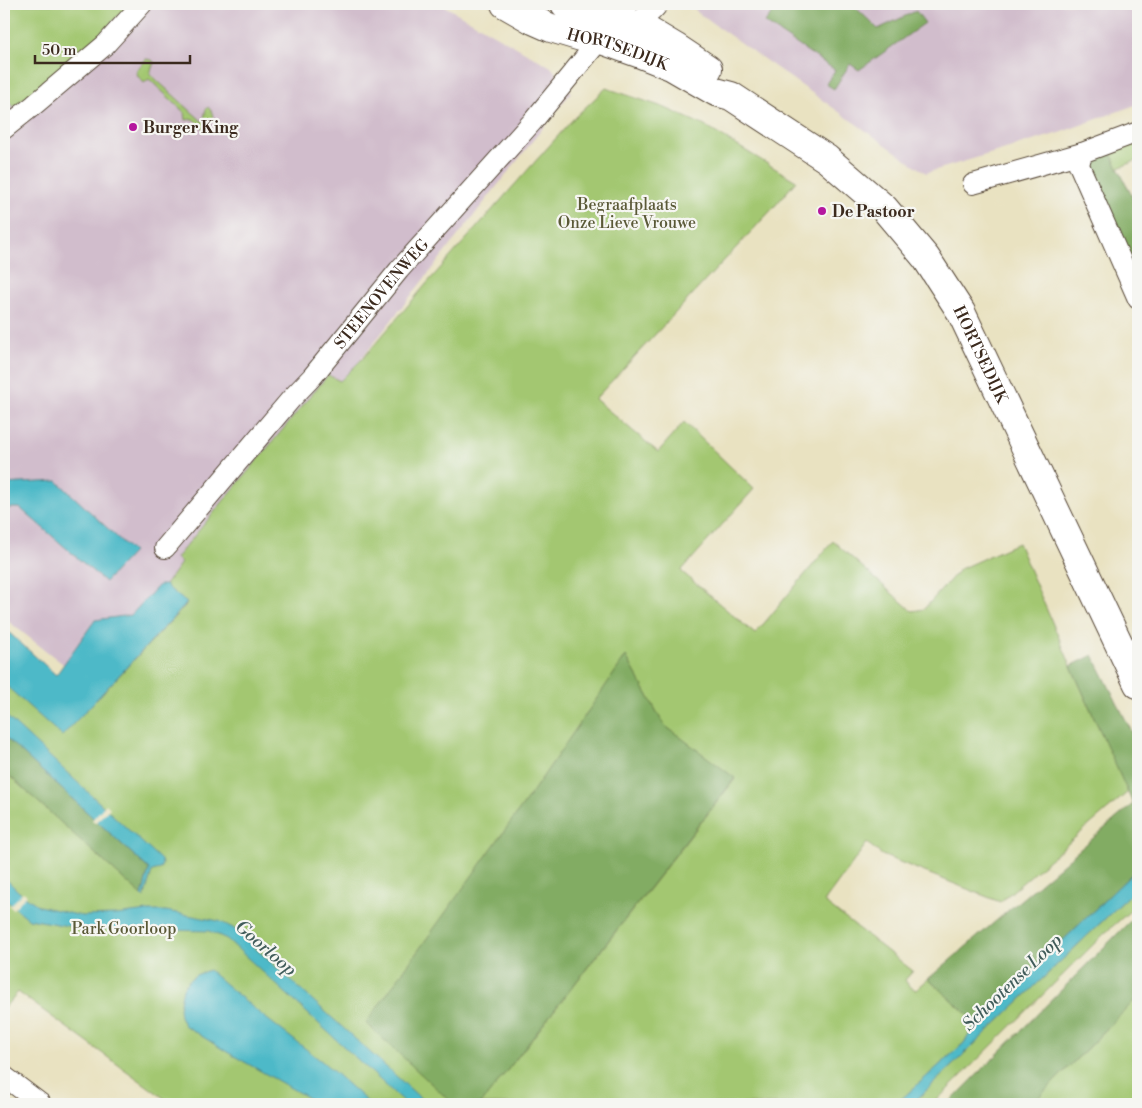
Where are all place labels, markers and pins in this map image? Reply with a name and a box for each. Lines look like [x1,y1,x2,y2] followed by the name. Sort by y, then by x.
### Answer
[143,118,239,138] place label: Burger King
[127,121,139,133] marker: Burger King
[832,202,915,222] place label: De Pastoor
[816,205,828,217] marker: De Pastoor

